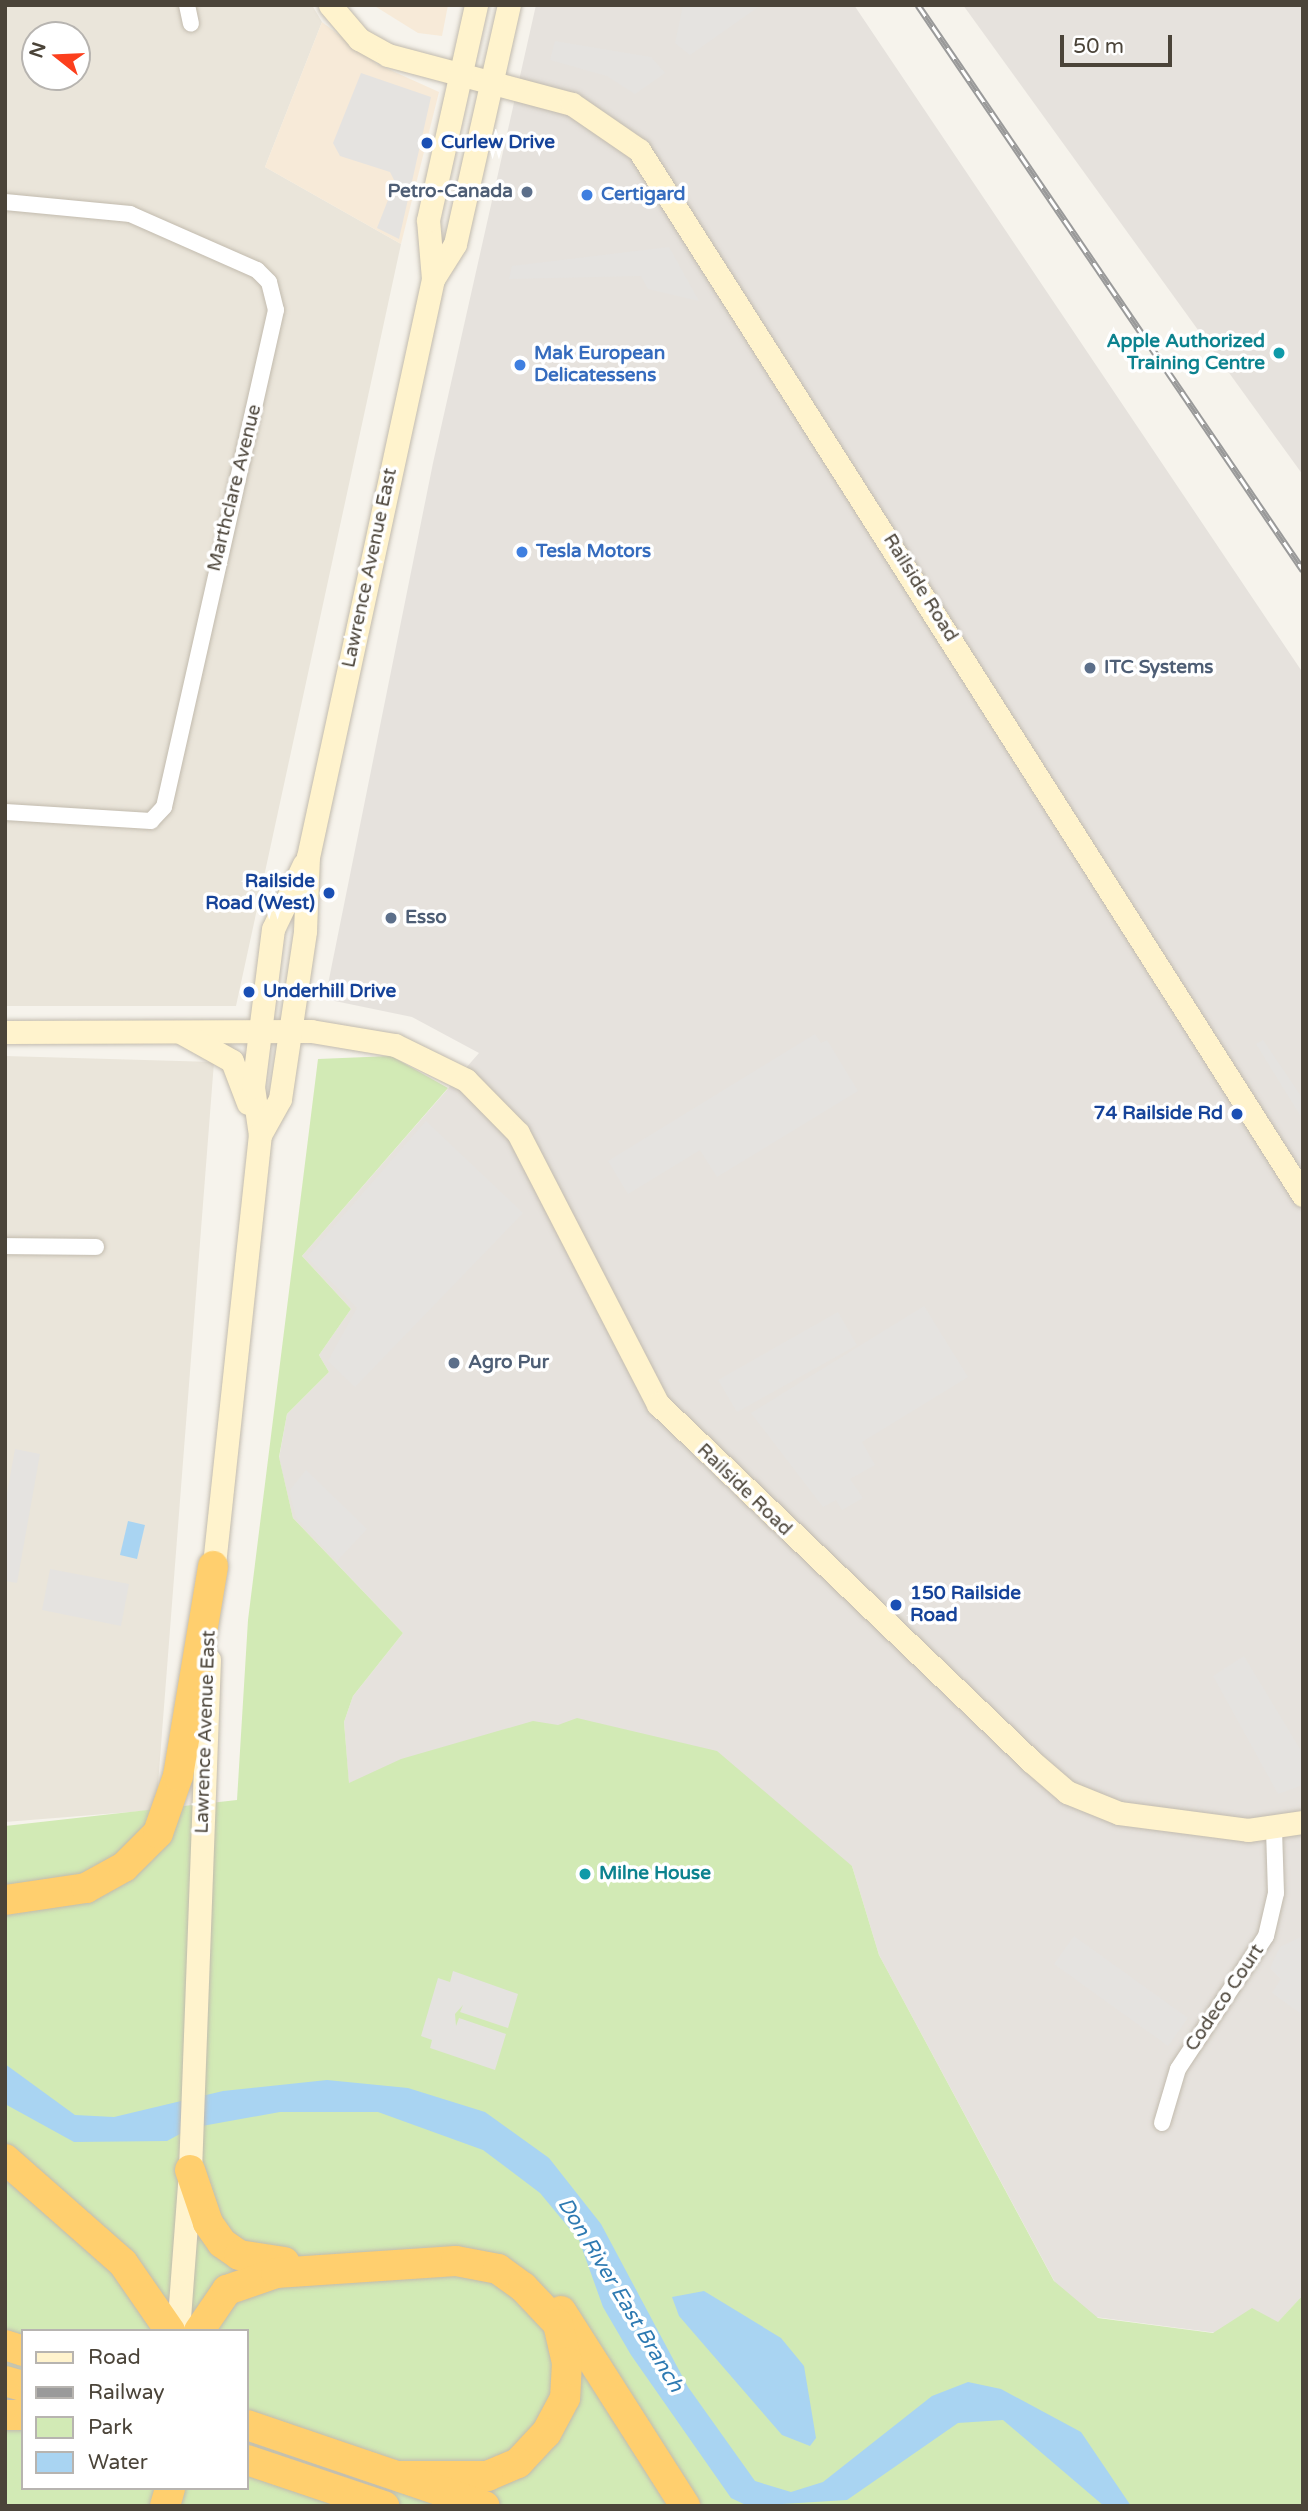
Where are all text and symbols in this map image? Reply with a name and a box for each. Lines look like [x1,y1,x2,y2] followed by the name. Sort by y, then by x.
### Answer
[21,21,91,91] north arrow
[1063,21,1175,65] scale bar
[1073,34,1124,59] text: 50 m
[25,39,51,61] text: N
[441,132,555,154] place label: Curlew Drive
[419,135,435,151] marker: Curlew Drive
[387,181,513,203] place label: Petro-Canada
[519,184,535,200] marker: Petro-Canada
[601,184,686,206] place label: Certigard
[579,187,595,203] marker: Certigard
[1106,331,1265,375] place label: Apple Authorized Training Centre
[534,343,665,387] place label: Mak European Delicatessens
[1271,345,1287,361] marker: Apple Authorized Training Centre
[512,357,528,373] marker: Mak European Delicatessens
[203,402,267,574] street label: Marthclare Avenue
[338,466,402,670] street label: Lawrence Avenue East
[878,530,962,646] street label: Railside Road
[536,541,651,563] place label: Tesla Motors
[514,544,530,560] marker: Tesla Motors
[1104,657,1213,679] place label: ITC Systems
[1082,660,1098,676] marker: ITC Systems
[205,871,315,915] place label: Railside Road (West)
[321,885,337,901] marker: Railside Road (West)
[405,907,447,929] place label: Esso
[383,910,399,926] marker: Esso
[263,981,396,1003] place label: Underhill Drive
[241,984,257,1000] marker: Underhill Drive
[1093,1103,1223,1125] place label: 74 Railside Rd
[1229,1106,1245,1122] marker: 74 Railside Rd
[468,1352,549,1374] place label: Agro Pur
[446,1355,462,1371] marker: Agro Pur
[692,1439,796,1541] street label: Railside Road
[910,1583,1021,1627] place label: 150 Railside Road
[888,1597,904,1613] marker: 150 Railside Road
[191,1630,221,1834] street label: Lawrence Avenue East
[599,1863,711,1885] place label: Milne House
[577,1866,593,1882] marker: Milne House
[1181,1940,1269,2056] street label: Codeco Court
[552,2193,688,2397] water label: Don River East Branch
[21,2329,248,2490] legend
[88,2345,141,2370] text: Road
[88,2380,165,2405] text: Railway
[88,2415,133,2440] text: Park
[88,2450,148,2475] text: Water

